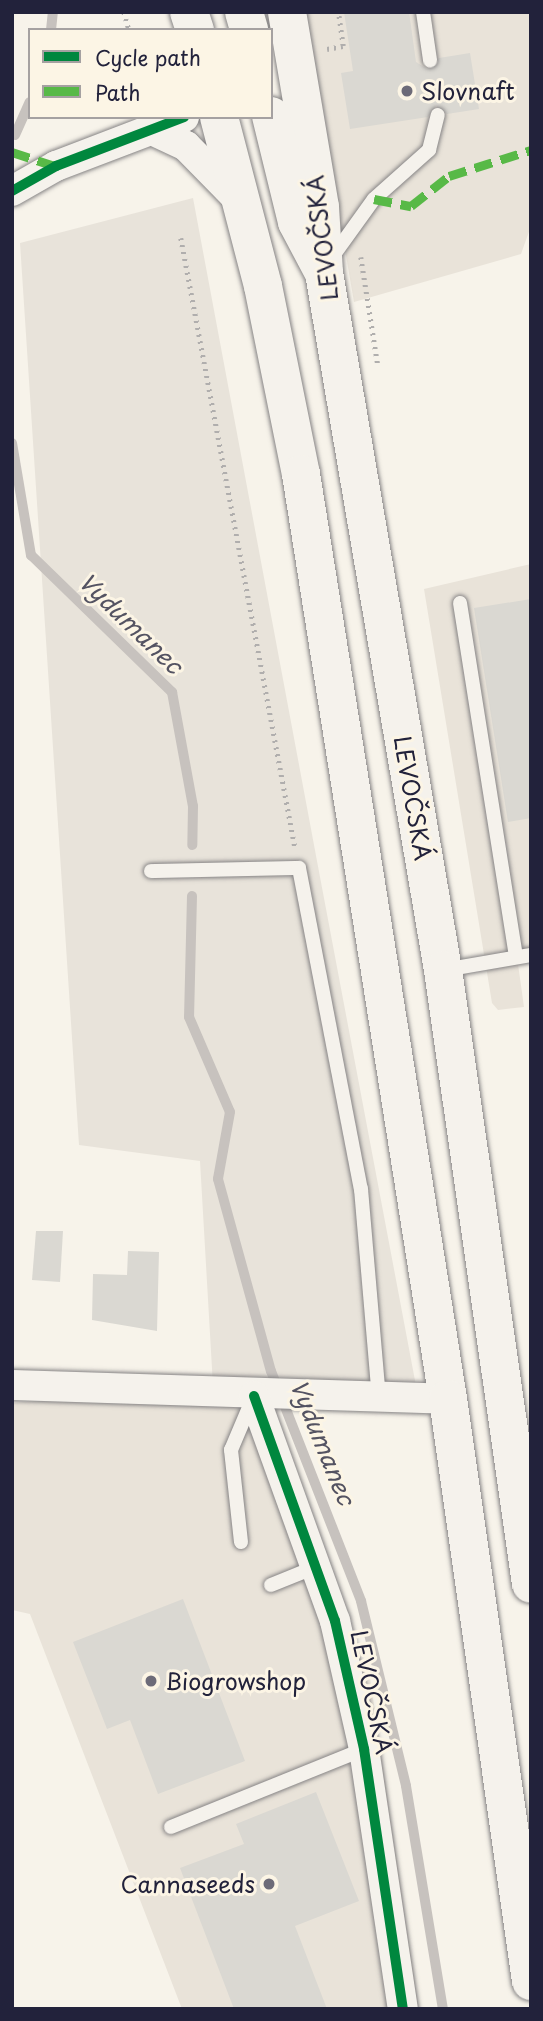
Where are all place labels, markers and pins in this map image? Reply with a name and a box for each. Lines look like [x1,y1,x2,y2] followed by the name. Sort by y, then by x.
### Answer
[421,77,515,105] place label: Slovnaft
[399,83,415,99] marker: Slovnaft
[165,1667,306,1695] place label: Biogrowshop
[143,1673,159,1689] marker: Biogrowshop
[121,1870,255,1898] place label: Cannaseeds
[261,1876,277,1892] marker: Cannaseeds

